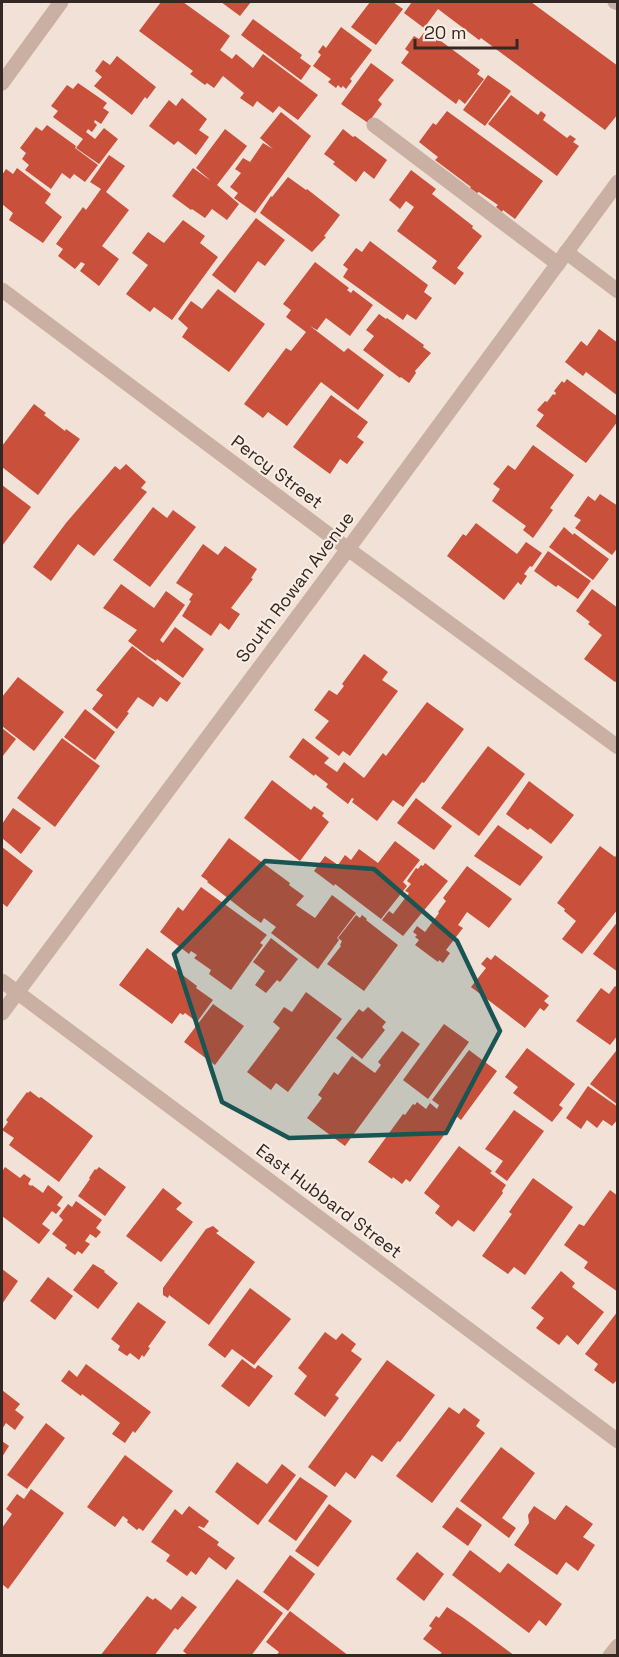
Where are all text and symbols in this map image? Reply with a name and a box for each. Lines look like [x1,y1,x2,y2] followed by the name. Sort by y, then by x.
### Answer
[415,12,517,50] scale bar
[424,21,467,44] text: 20 m
[227,430,328,514] street label: Percy Street
[230,507,359,667] street label: South Rowan Avenue
[252,1138,407,1263] street label: East Hubbard Street

